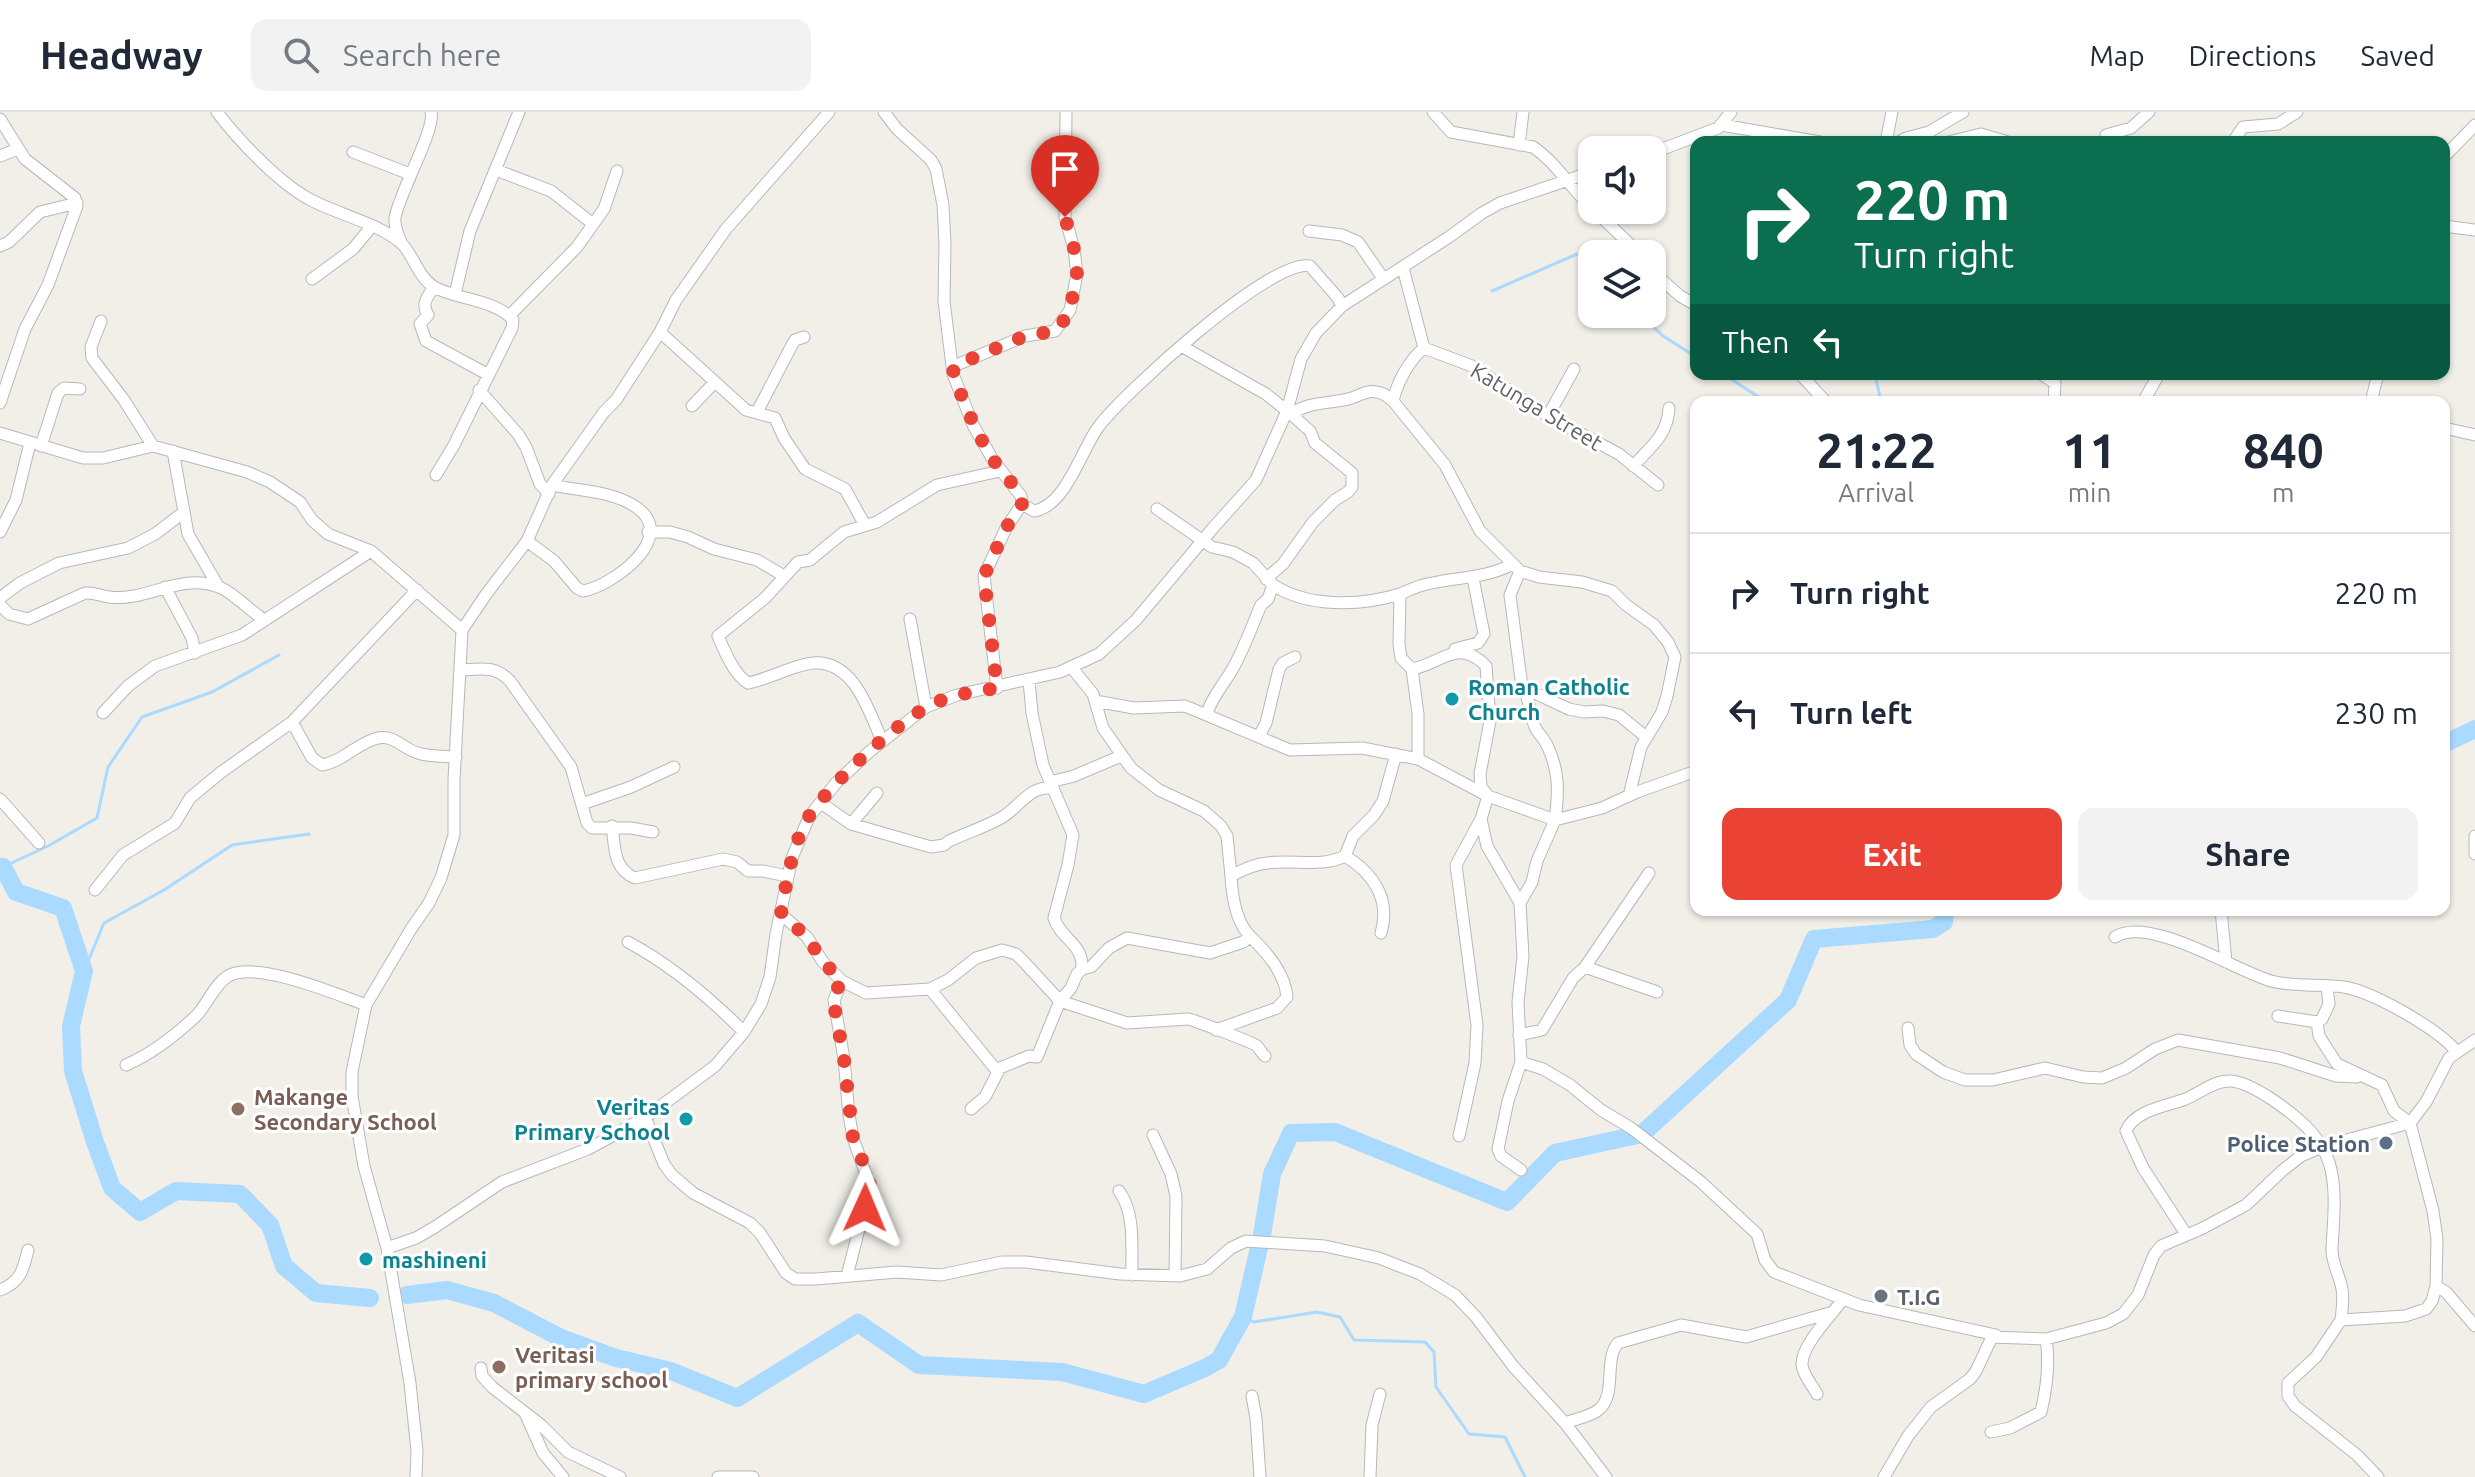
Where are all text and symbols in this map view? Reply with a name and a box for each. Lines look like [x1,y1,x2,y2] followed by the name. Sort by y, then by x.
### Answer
[251,19,811,91] search box
[279,33,323,77] icon: search
[40,34,203,76] text: Headway
[343,38,501,72] text: Search here
[2089,40,2145,71] text: Map
[2189,40,2316,71] text: Directions
[2360,40,2435,71] text: Saved
[1031,135,1099,217] pin
[1578,136,1666,328] map controls
[1578,136,1666,224] button: sound
[1043,147,1087,191] icon: arrive
[1722,168,1826,272] icon: right
[1854,168,2010,231] text: 220 m
[1854,234,2014,275] text: Turn right
[1578,240,1666,328] button: layers
[1806,320,1850,364] icon: left
[1722,325,1790,359] text: Then
[1467,357,1608,455] street label: Katunga Street
[1816,423,1936,477] text: 21:22
[2062,423,2117,477] text: 11
[2243,423,2324,477] text: 840
[1838,478,1914,507] text: Arrival
[2068,478,2111,507] text: min
[2272,478,2294,507] text: m
[1722,571,1766,615] icon: right
[1790,576,1930,610] text: Turn right
[2334,576,2418,610] text: 220 m
[1468,674,1630,724] place label: Roman Catholic Church
[1443,690,1461,708] marker: Roman Catholic Church
[1722,691,1766,735] icon: left
[1790,696,1912,730] text: Turn left
[2334,696,2418,730] text: 230 m
[1722,808,2062,900] button: Exit
[2078,808,2418,900] button: Share
[254,1084,437,1134] place label: Makange Secondary School
[514,1094,670,1144] place label: Veritas Primary School
[229,1100,247,1118] marker: Makange Secondary School
[677,1110,695,1128] marker: Veritas Primary School
[2227,1131,2370,1156] place label: Police Station
[2377,1134,2395,1152] marker: Police Station
[823,1166,907,1250] position arrow
[382,1247,487,1272] place label: mashineni
[357,1250,375,1268] marker: mashineni
[1897,1284,1940,1309] place label: T.I.G
[1872,1287,1890,1305] marker: T.I.G
[515,1342,668,1392] place label: Veritasi primary school
[490,1358,508,1376] marker: Veritasi primary school

